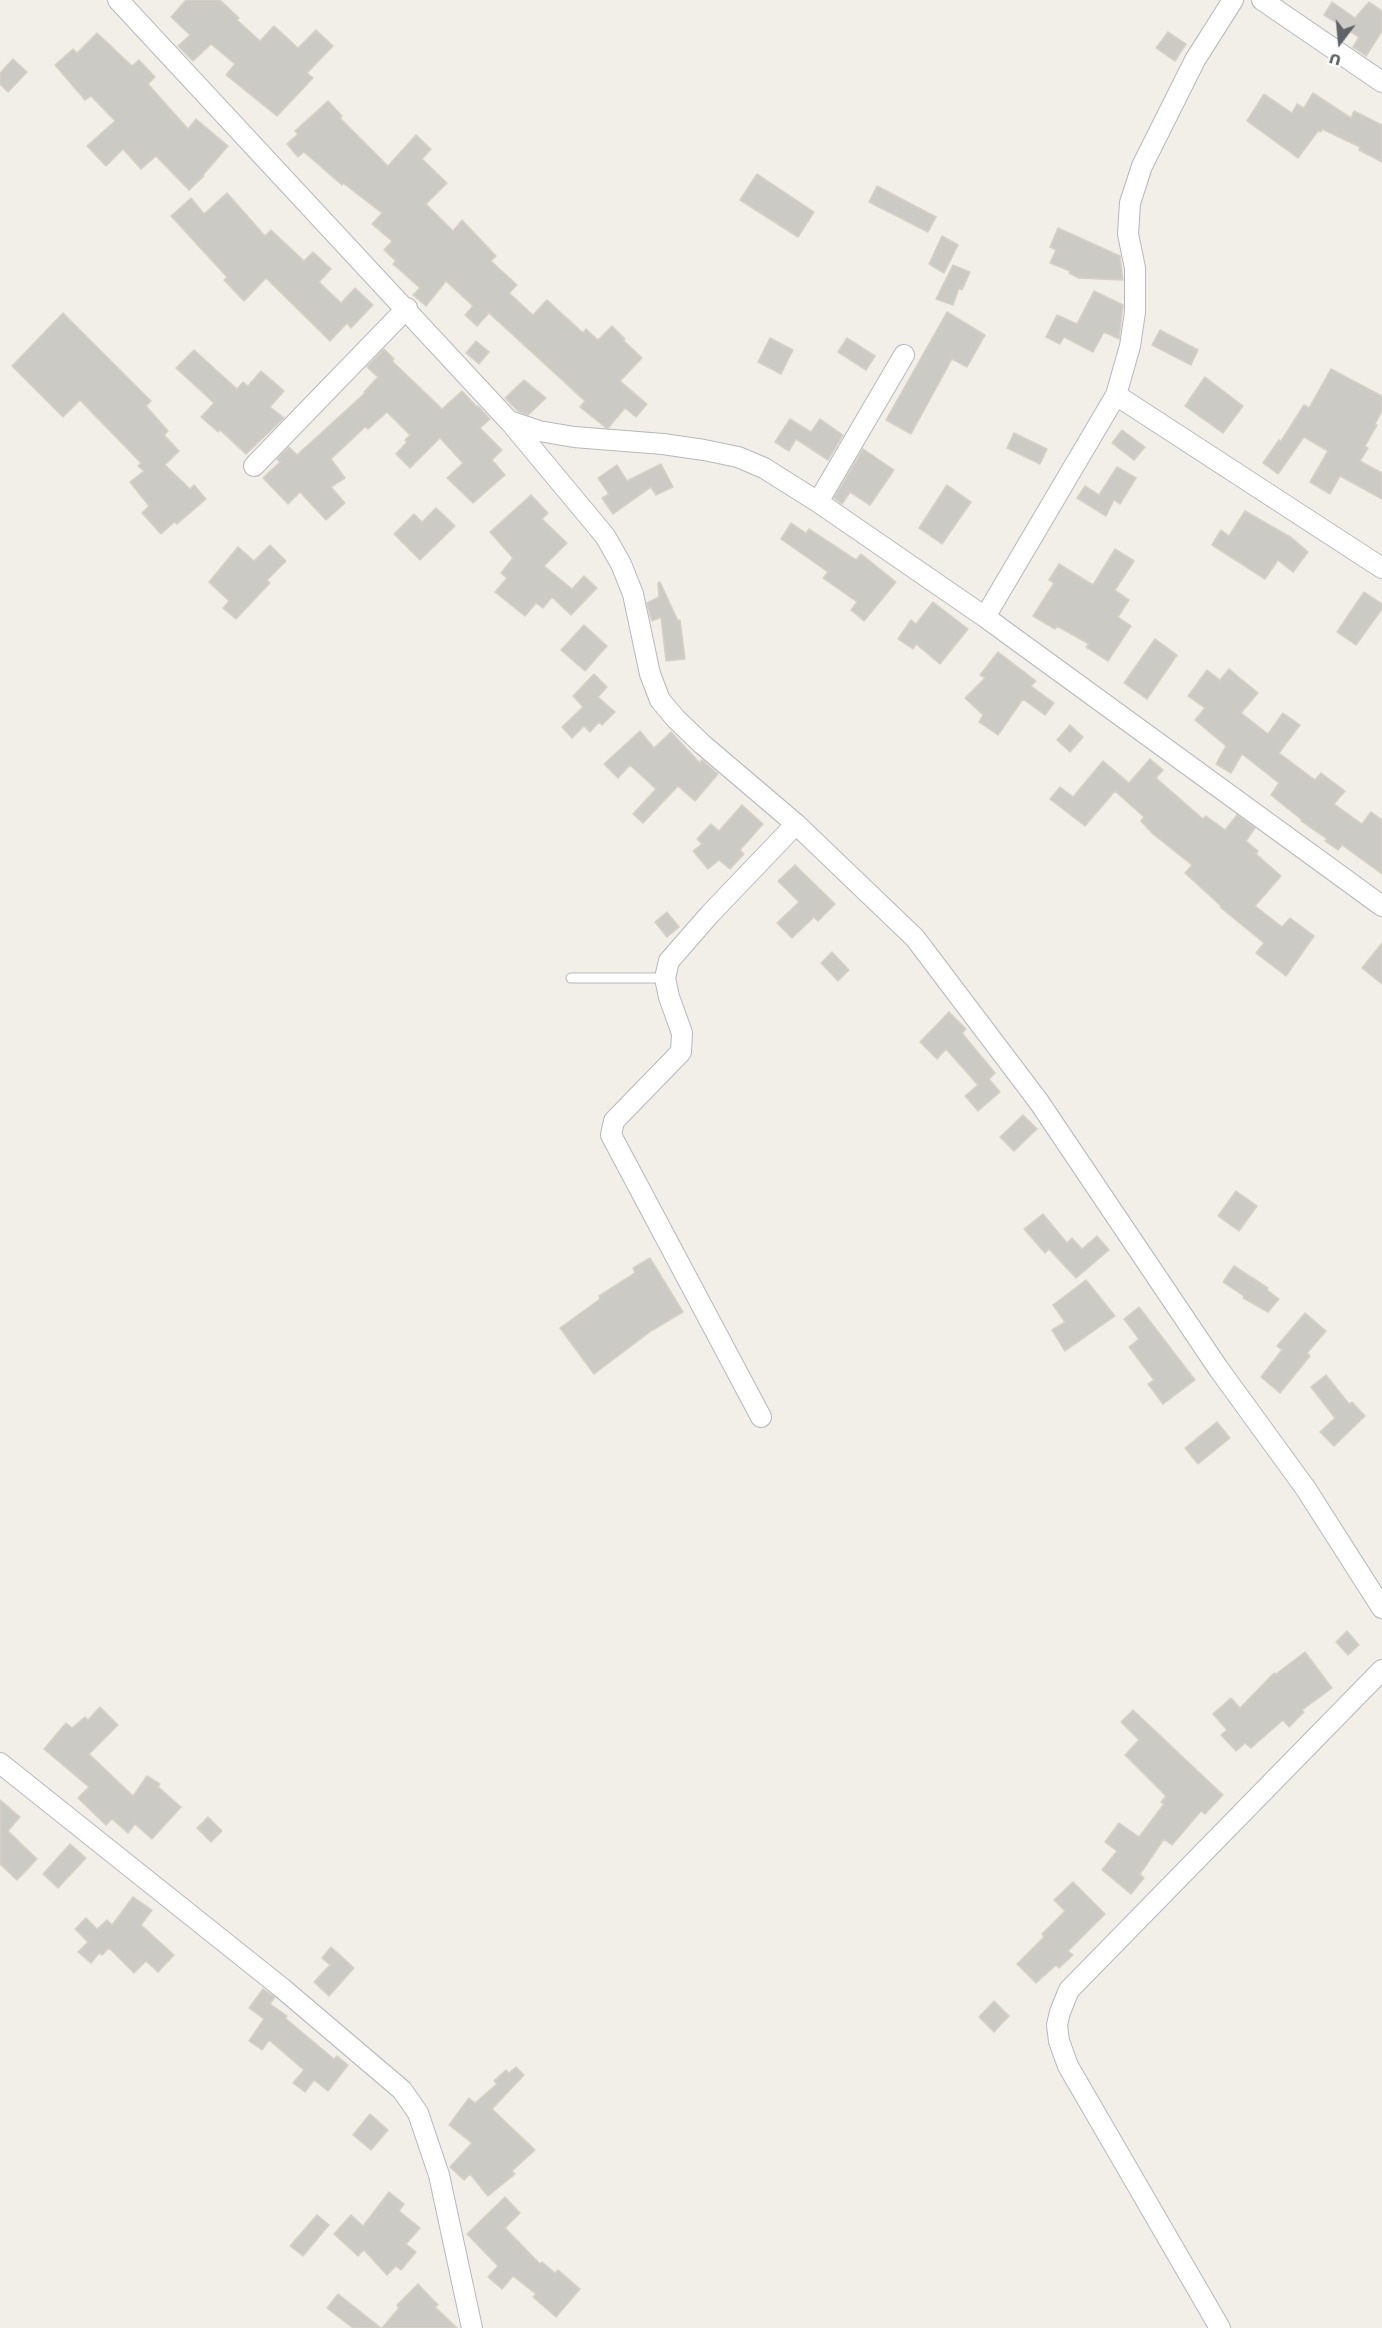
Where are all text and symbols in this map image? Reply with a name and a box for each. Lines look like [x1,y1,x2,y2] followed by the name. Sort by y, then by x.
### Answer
[1310,12,1370,72] north arrow
[1327,49,1343,70] text: U

